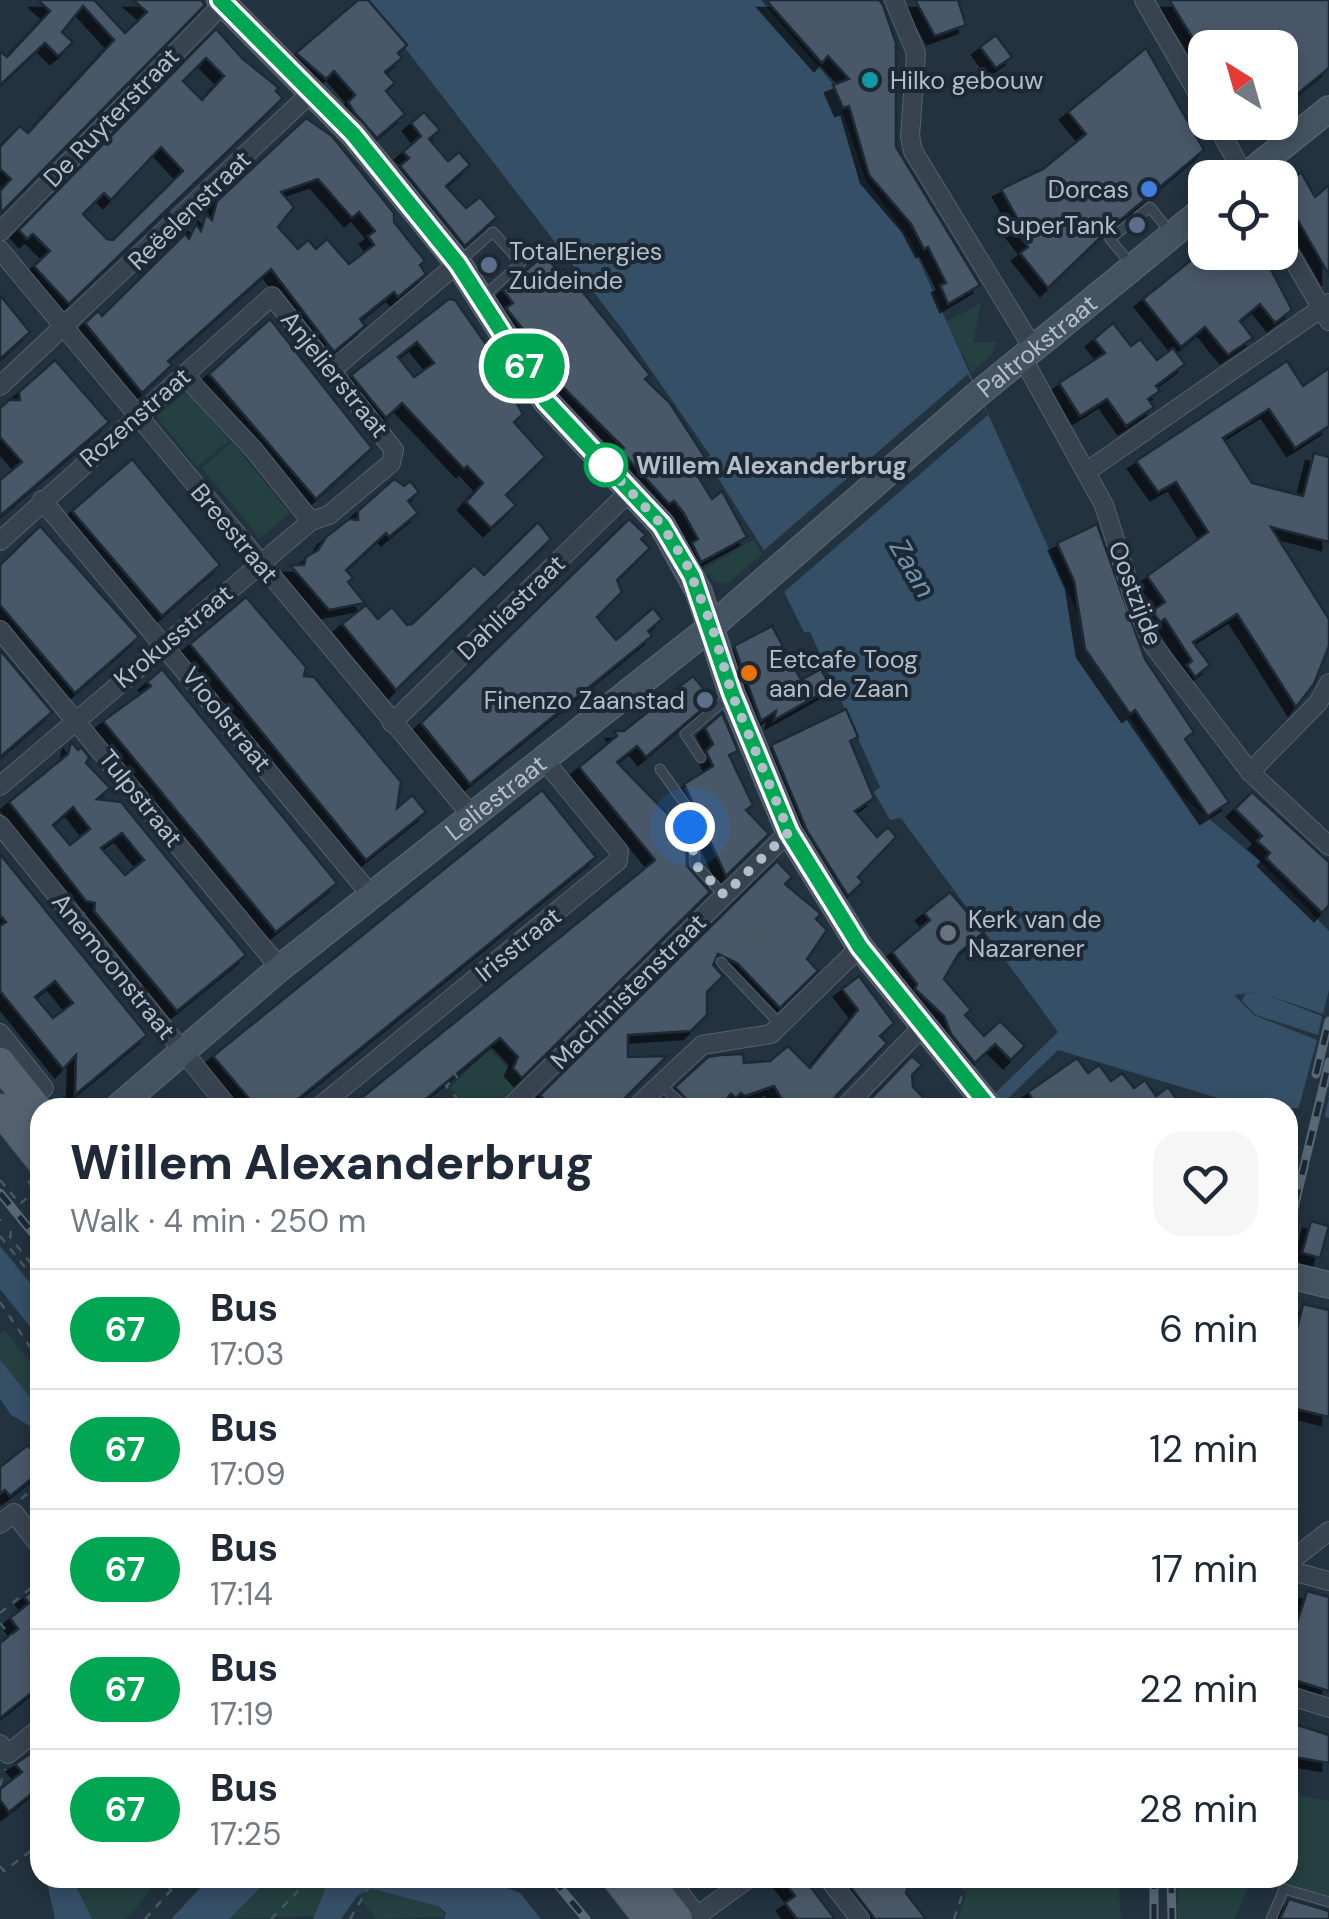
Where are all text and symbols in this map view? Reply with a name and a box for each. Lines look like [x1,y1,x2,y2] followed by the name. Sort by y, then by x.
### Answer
[1188,30,1298,140] north arrow
[1188,30,1298,270] map controls
[36,41,186,194] street label: De Ruyterstraat
[890,64,1043,97] place label: Hilko gebouw
[859,69,881,91] marker: Hilko gebouw
[121,143,258,277] street label: Reëelenstraat
[1188,160,1298,270] button: locate
[1048,173,1129,206] place label: Dorcas
[1138,178,1160,200] marker: Dorcas
[996,209,1117,242] place label: SuperTank
[1126,214,1148,236] marker: SuperTank
[509,235,662,297] place label: TotalEnergies Zuideinde
[478,254,500,276] marker: TotalEnergies Zuideinde
[970,287,1104,405] street label: Paltrokstraat
[273,304,396,445] street label: Anjelierstraat
[479,334,569,398] line badge: 67
[504,343,544,389] text: 67
[73,360,198,475] street label: Rozenstraat
[585,444,627,486] marker: Willem Alexanderbrug
[636,449,907,482] place label: Willem Alexanderbrug
[183,477,286,590] street label: Breestraat
[881,532,944,604] water label: Zaan
[1101,536,1171,650] street label: Oostzijde
[450,548,572,667] street label: Dahliastraat
[107,577,240,696] street label: Krokusstraat
[769,643,918,705] place label: Eetcafe Toog aan de Zaan
[174,660,279,779] street label: Vioolstraat
[738,662,760,684] marker: Eetcafe Toog aan de Zaan
[484,684,685,717] place label: Finenzo Zaanstad
[694,689,716,711] marker: Finenzo Zaanstad
[91,743,190,854] street label: Tulpstraat
[439,747,553,848] street label: Leliestraat
[665,802,715,852] your location
[44,886,183,1046] street label: Anemoonstraat
[469,900,568,989] street label: Irisstraat
[968,903,1102,965] place label: Kerk van de Nazarener
[543,906,713,1076] street label: Machinistenstraat
[937,922,959,944] marker: Kerk van de Nazarener
[70,1131,594,1194] text: Willem Alexanderbrug
[1153,1131,1258,1236] button: heart
[70,1200,366,1242] text: Walk · 4 min · 250 m
[210,1283,278,1333] text: Bus
[1159,1304,1258,1354] text: 6 min
[105,1306,145,1352] text: 67
[210,1333,284,1375] text: 17:03
[210,1403,278,1453] text: Bus
[1149,1424,1258,1474] text: 12 min
[105,1426,145,1472] text: 67
[210,1453,286,1495] text: 17:09
[210,1523,278,1573] text: Bus
[1151,1544,1258,1594] text: 17 min
[105,1546,145,1592] text: 67
[210,1573,273,1615] text: 17:14
[210,1643,278,1693] text: Bus
[1139,1664,1258,1714] text: 22 min
[105,1666,145,1712] text: 67
[210,1693,274,1735] text: 17:19
[210,1763,278,1813] text: Bus
[1139,1784,1258,1834] text: 28 min
[105,1786,145,1832] text: 67
[210,1813,282,1855] text: 17:25

